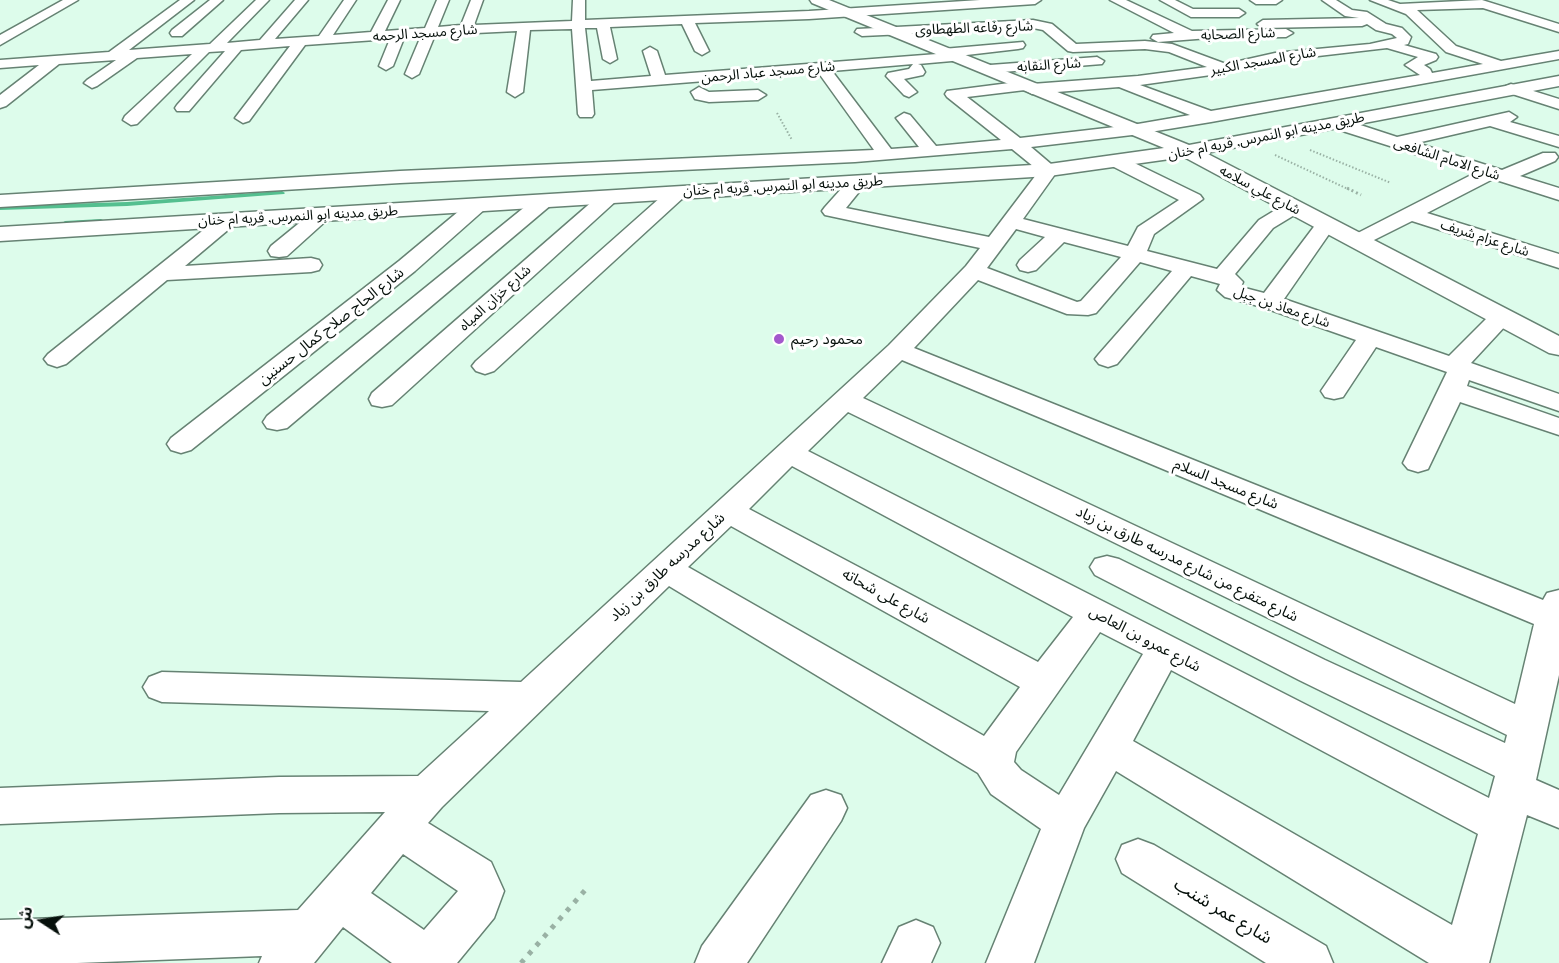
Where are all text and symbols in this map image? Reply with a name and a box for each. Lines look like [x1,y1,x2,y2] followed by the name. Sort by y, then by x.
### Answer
[915,18,1033,38] street label: شارع رفاعه الطهطاوى
[372,21,478,45] street label: شارع مسجد الرحمه
[1200,24,1276,44] street label: شارع الصحابه
[1209,43,1317,79] street label: شارع المسجد الكبير
[1016,54,1082,76] street label: شارع النقابه
[700,58,836,86] street label: شارع مسجد عباد الرحمن
[1166,109,1366,163] street label: طريق مدينه ابو النمرس, قريه ام خنان
[1392,134,1502,184] street label: شارع الامام الشافعى
[1217,162,1303,218] street label: شارع علي سلامه
[683,172,883,200] street label: طريق مدينه ابو النمرس, قريه ام خنان
[198,202,398,230] street label: طريق مدينه ابو النمرس, قريه ام خنان
[1439,216,1531,260] street label: شارع عزام شريف
[456,261,534,335] street label: شارع خزان المياه
[254,263,408,389] street label: شارع الحاج صلاح كمال حسنين
[1232,283,1332,331] street label: شارع معاذ بن جبل
[791,330,863,348] place label: محمود رحيم
[772,332,786,346] marker: محمود رحيم
[1171,455,1281,513] street label: شارع مسجد السلام
[1073,502,1301,626] street label: شارع متفرع من شارع مدرسه طارق بن زياد
[606,509,728,625] street label: شارع مدرسه طارق بن زياد
[839,565,933,627] street label: شارع على شحاته
[1086,602,1204,676] street label: شارع عمرو بن العاص
[1170,873,1276,949] street label: شارع عمر شنب
[12,891,72,951] north arrow
[11,904,36,930] text: ش

